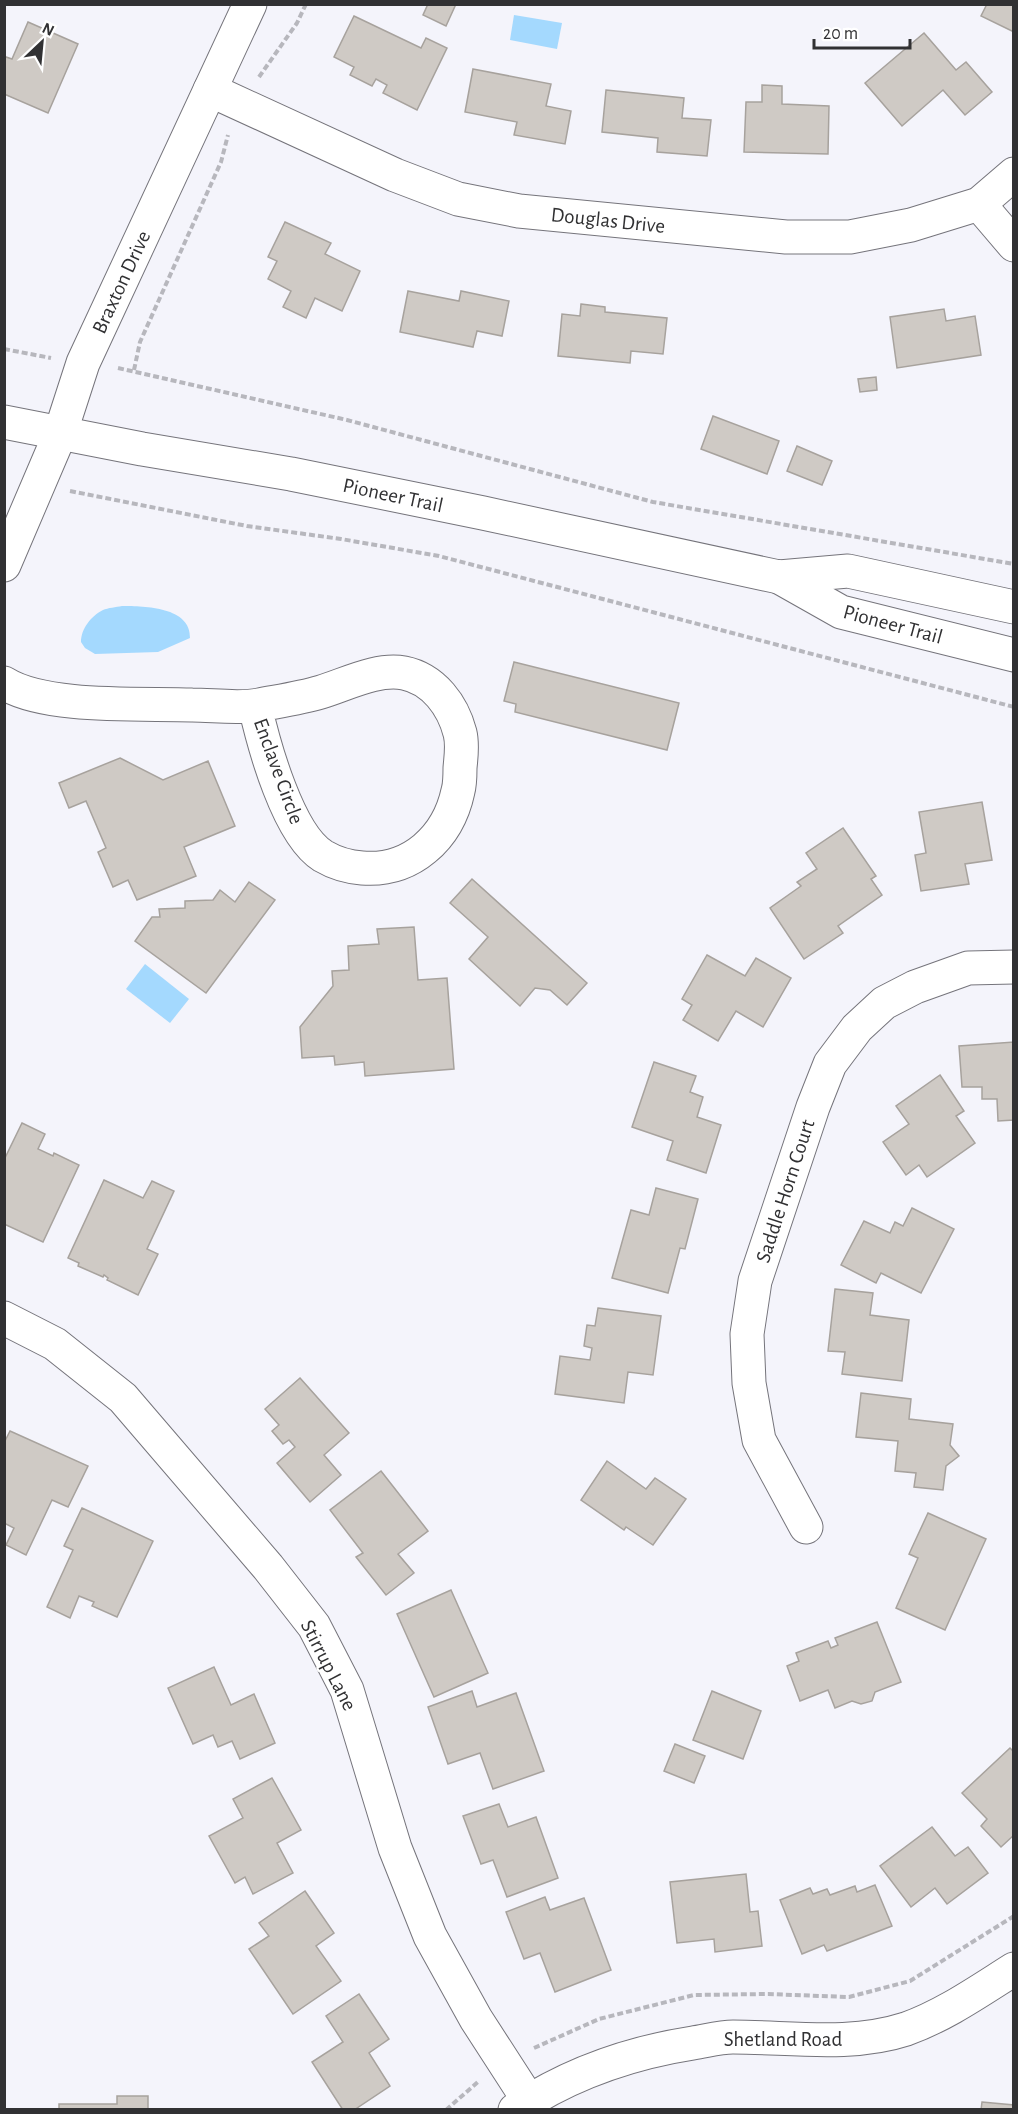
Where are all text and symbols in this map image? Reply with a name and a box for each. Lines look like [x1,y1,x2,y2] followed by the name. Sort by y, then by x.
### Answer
[12,12,72,72] north arrow
[814,12,910,50] scale bar
[40,20,57,39] text: N
[823,25,858,43] text: 20 m
[550,204,666,237] street label: Douglas Drive
[88,227,154,337] street label: Braxton Drive
[341,475,445,516] street label: Pioneer Trail
[841,601,945,648] street label: Pioneer Trail
[250,715,307,827] street label: Enclave Circle
[752,1117,819,1265] street label: Saddle Horn Court
[297,1616,360,1714] street label: Stirrup Lane
[724,2029,842,2050] street label: Shetland Road

